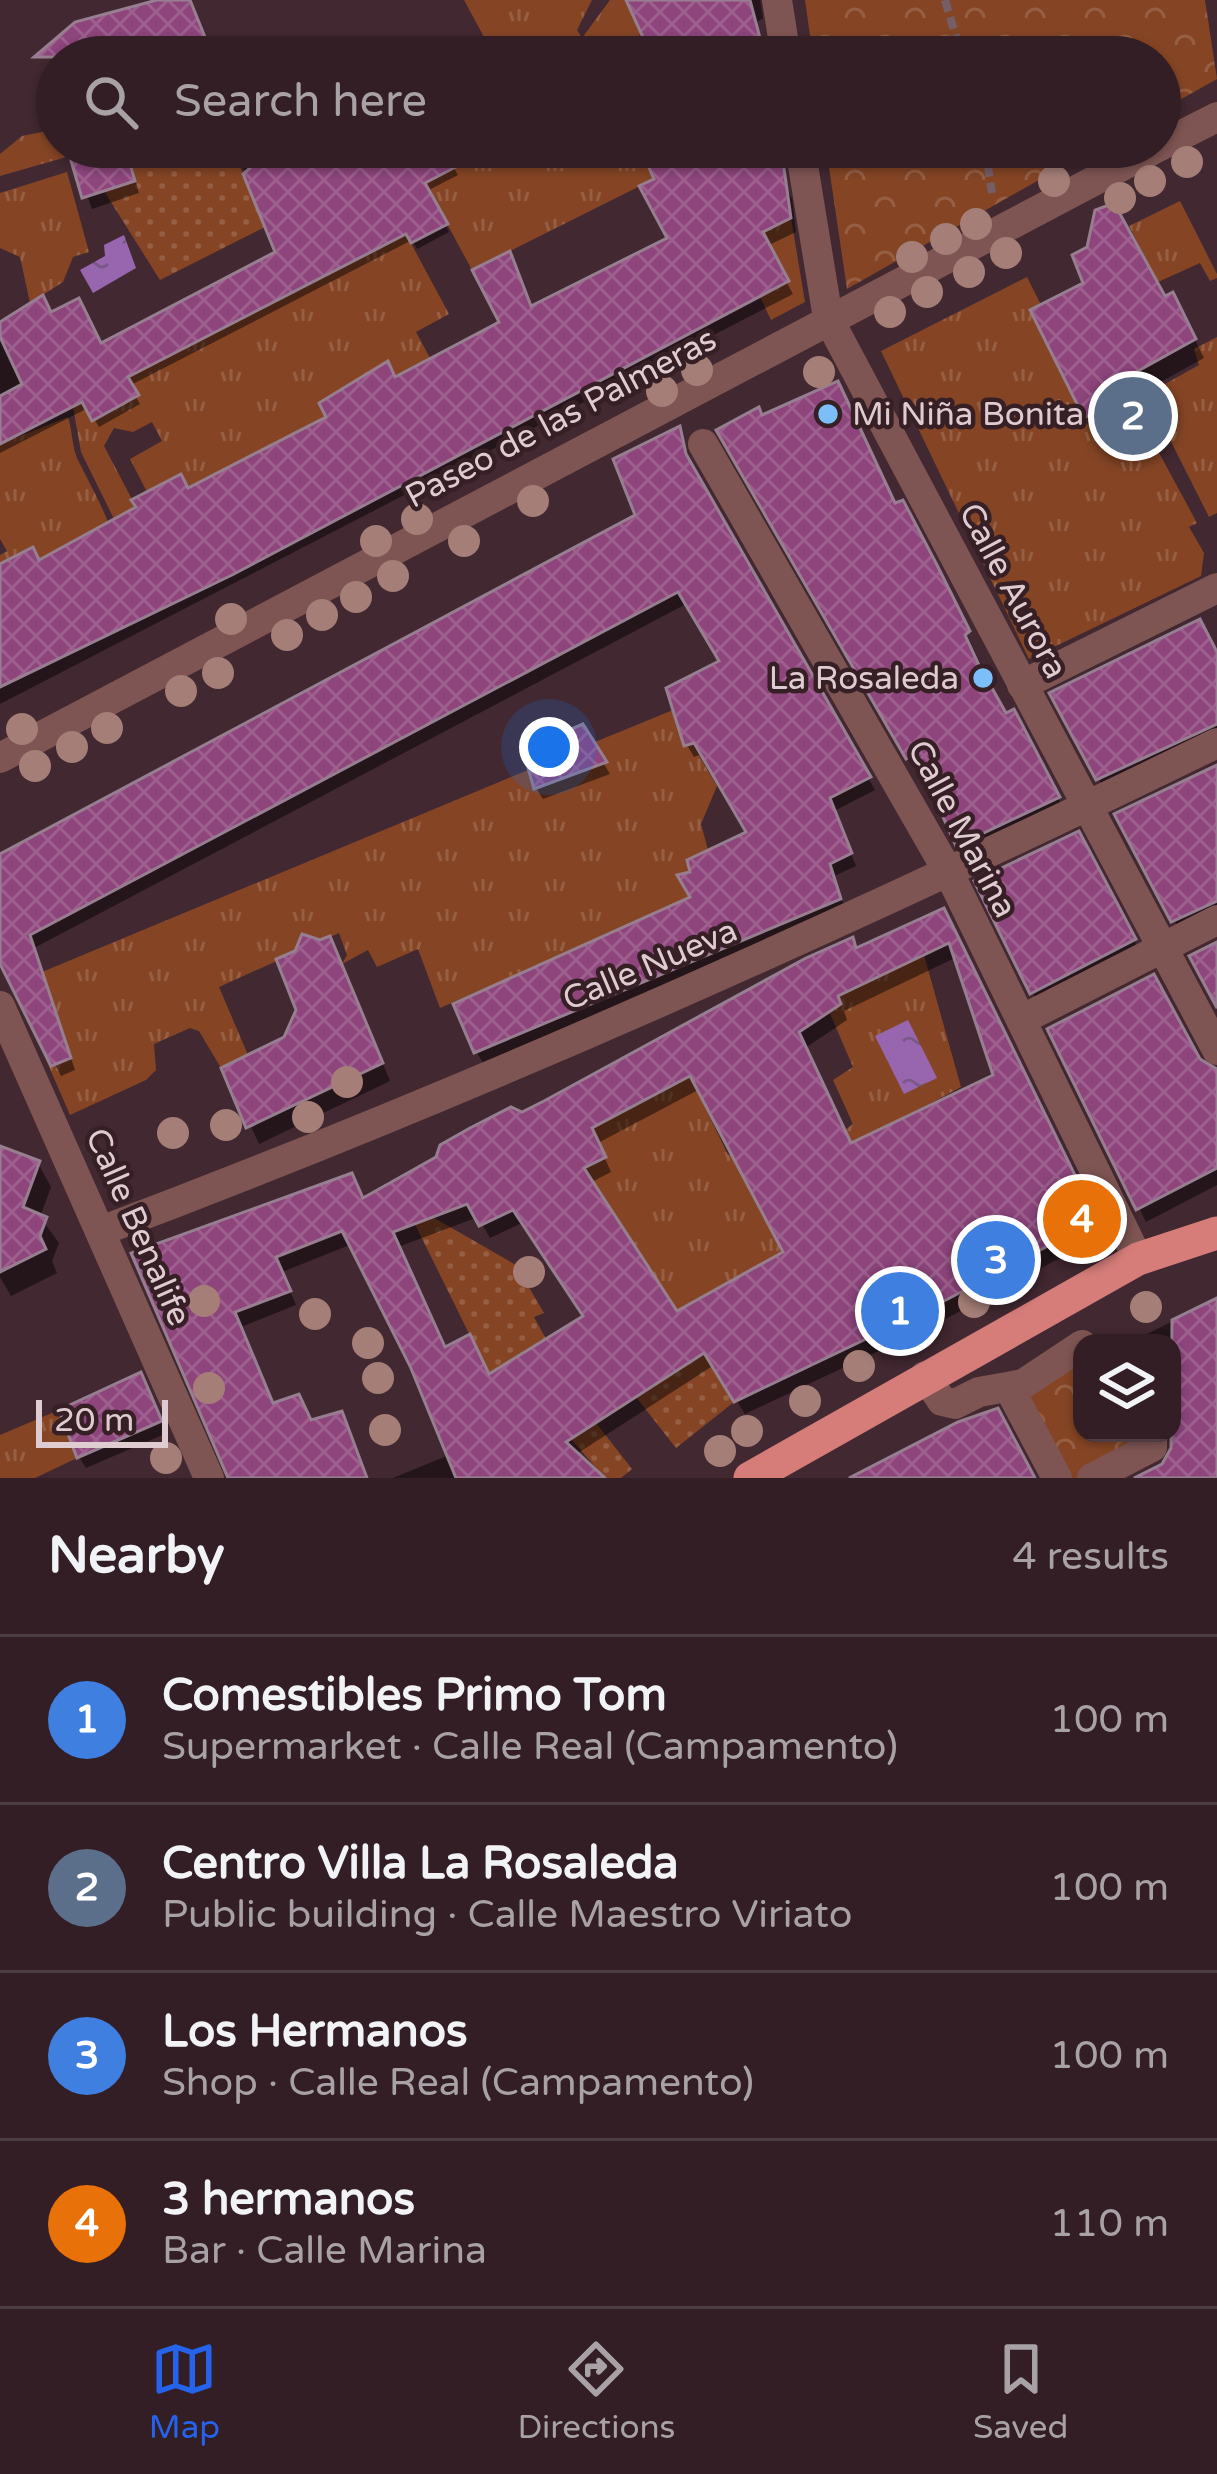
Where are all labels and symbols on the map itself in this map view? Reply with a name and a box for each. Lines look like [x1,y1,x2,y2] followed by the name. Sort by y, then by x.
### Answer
[399,319,723,517] street label: Paseo de las Palmeras
[1094,371,1172,461] pin: 2
[852,395,1084,434] place label: Mi Niña Bonita
[815,401,841,427] marker: Mi Niña Bonita
[951,497,1075,685] street label: Calle Aurora
[769,659,959,698] place label: La Rosaleda
[970,665,996,691] marker: La Rosaleda
[519,717,579,777] your location
[899,734,1025,924] street label: Calle Marina
[557,911,743,1019] street label: Calle Nueva
[77,1122,199,1332] street label: Calle Benalife
[1043,1174,1121,1264] pin: 4
[957,1215,1035,1305] pin: 3
[861,1266,939,1356] pin: 1
[36,1394,168,1447] scale bar

